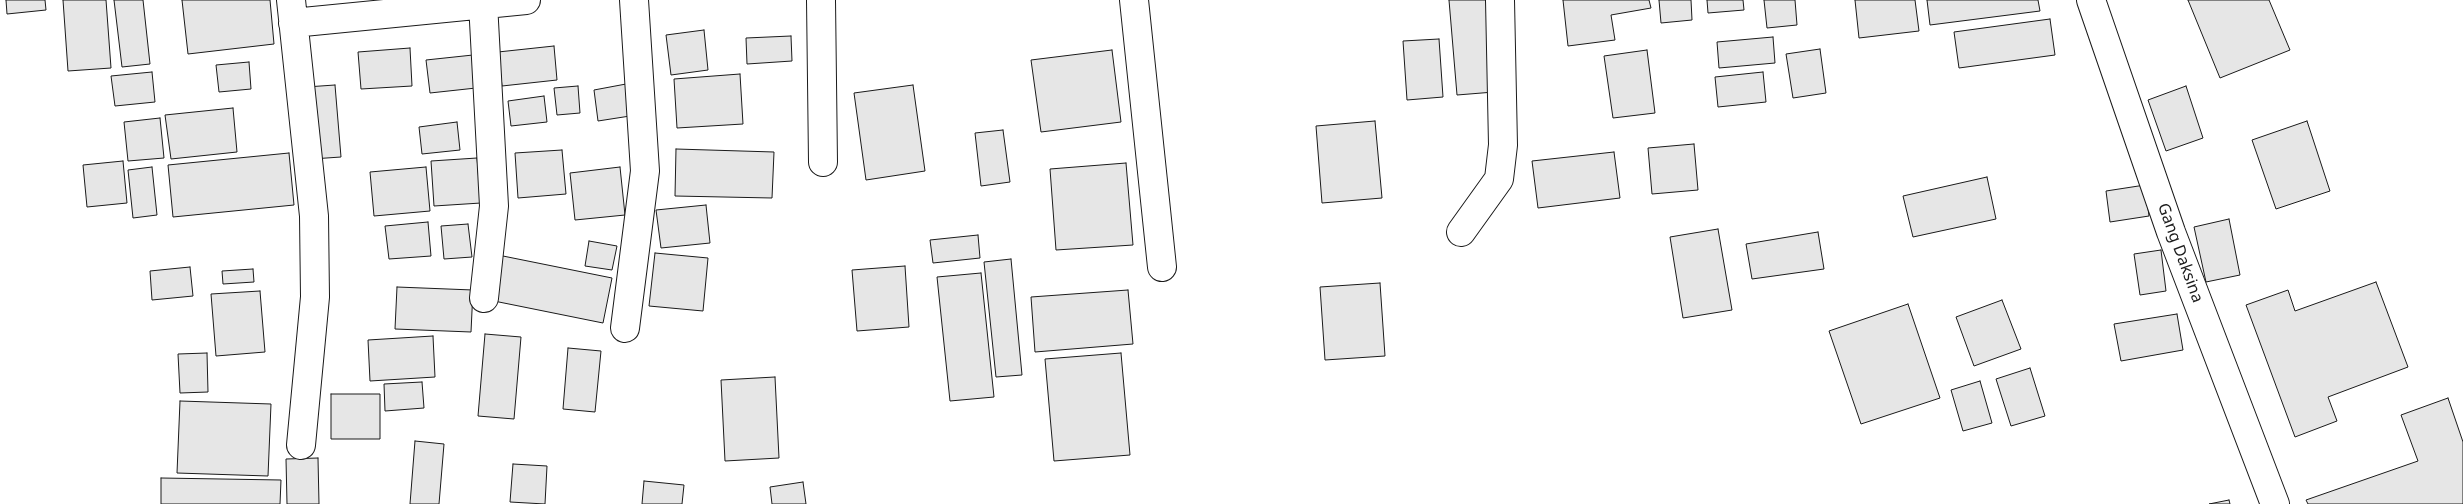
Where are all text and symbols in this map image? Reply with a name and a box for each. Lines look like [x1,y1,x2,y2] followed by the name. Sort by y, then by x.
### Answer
[2153,201,2207,305] street label: Gang Daksina

